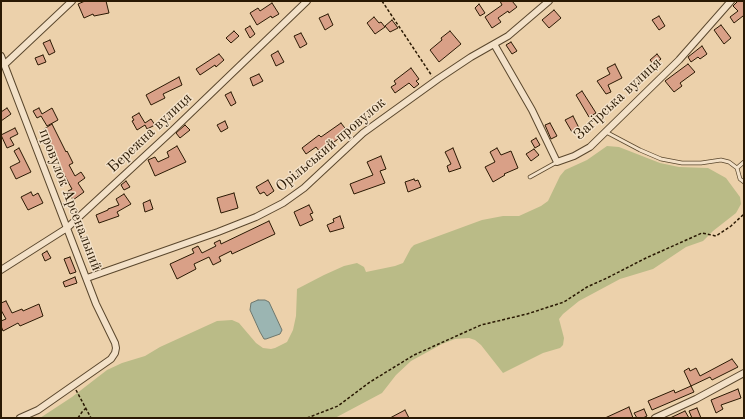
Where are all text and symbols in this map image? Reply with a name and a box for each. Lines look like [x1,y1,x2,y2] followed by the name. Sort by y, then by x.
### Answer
[571,54,665,144] street label: Загірська вулиця
[104,89,196,177] street label: Бережна вулиця
[272,94,390,196] street label: Орільський провулок
[35,126,105,274] street label: провулок Арсенальний

